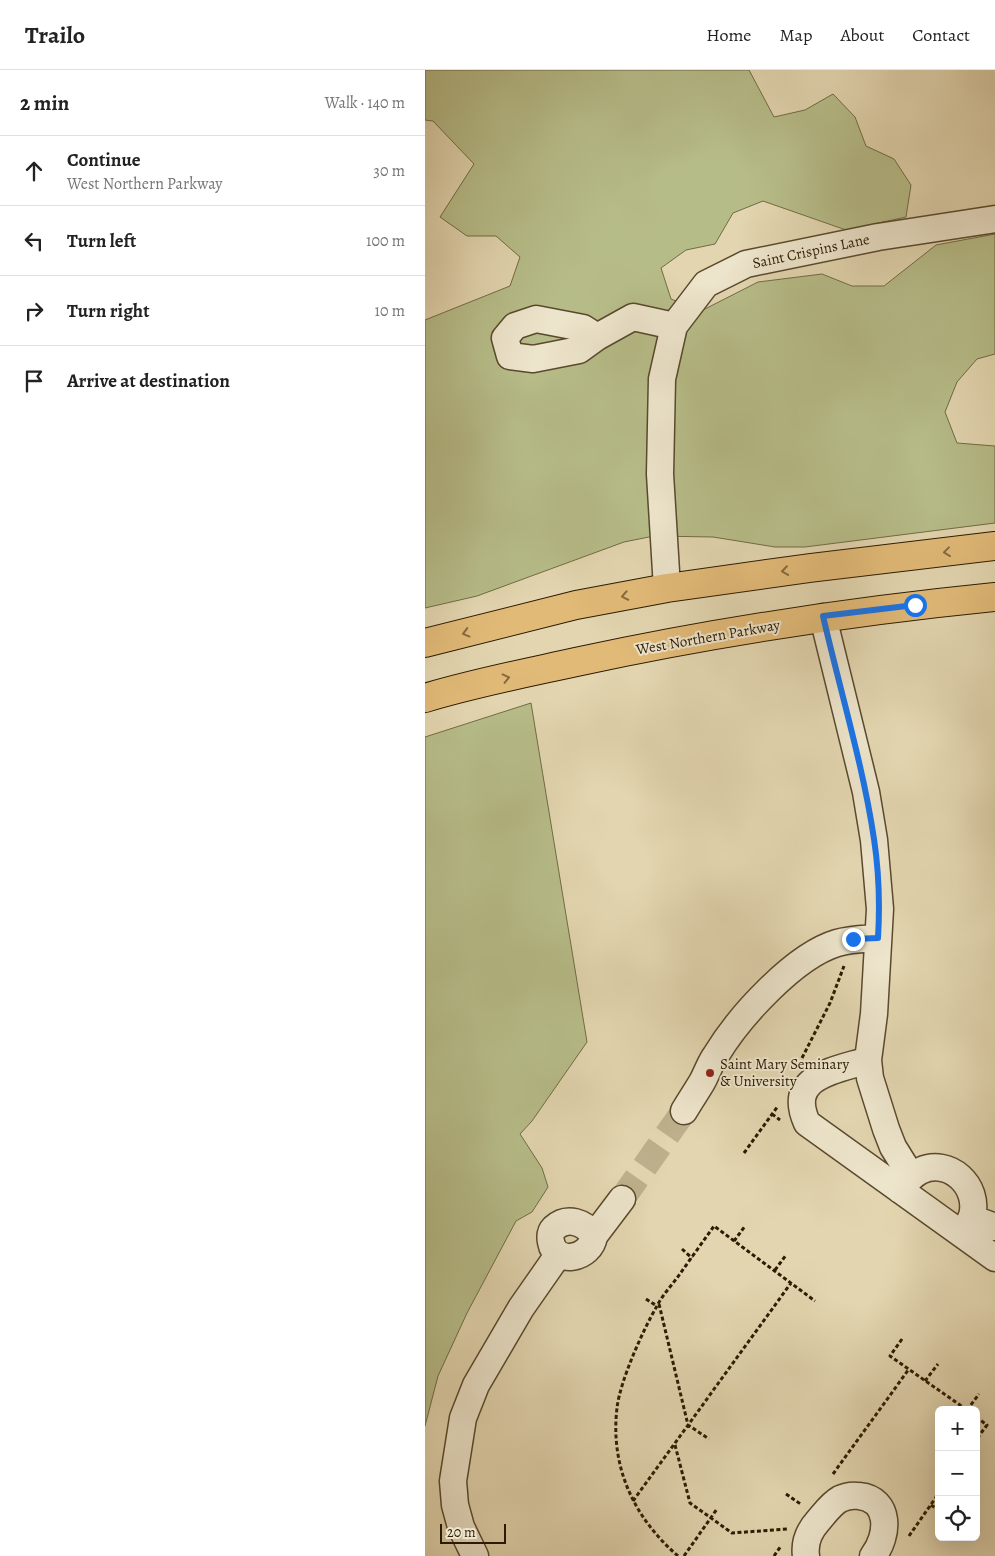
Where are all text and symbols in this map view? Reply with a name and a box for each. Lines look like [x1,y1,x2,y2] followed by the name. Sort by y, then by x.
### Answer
[25,19,85,51] text: Trailo
[706,23,751,47] text: Home
[779,23,812,47] text: Map
[840,23,884,47] text: About
[912,23,970,47] text: Contact
[20,89,69,117] text: 2 min
[325,92,405,114] text: Walk · 140 m
[67,147,141,173] text: Continue
[20,157,48,185] icon: ahead
[373,160,405,182] text: 30 m
[67,173,222,195] text: West Northern Parkway
[20,227,48,255] icon: left
[67,228,136,254] text: Turn left
[751,229,872,273] street label: Saint Crispins Lane
[366,230,405,252] text: 100 m
[20,297,48,325] icon: right
[67,298,149,324] text: Turn right
[375,300,405,322] text: 10 m
[20,367,48,395] icon: arrive
[67,368,230,394] text: Arrive at destination
[942,546,950,557] one-way arrow
[781,566,790,576] one-way arrow
[620,590,629,601] one-way arrow
[904,594,927,617] route start
[634,614,782,660] street label: West Northern Parkway
[463,627,471,637] one-way arrow
[502,673,511,684] one-way arrow
[842,928,865,951] route end
[720,1054,849,1091] place label: Saint Mary Seminary & University
[704,1067,716,1079] marker: Saint Mary Seminary & University
[935,1406,980,1541] map controls
[935,1406,980,1451] button: +
[935,1451,980,1496] button: −
[935,1496,980,1541] button: locate
[440,1521,506,1544] scale bar
[447,1523,476,1542] text: 20 m

